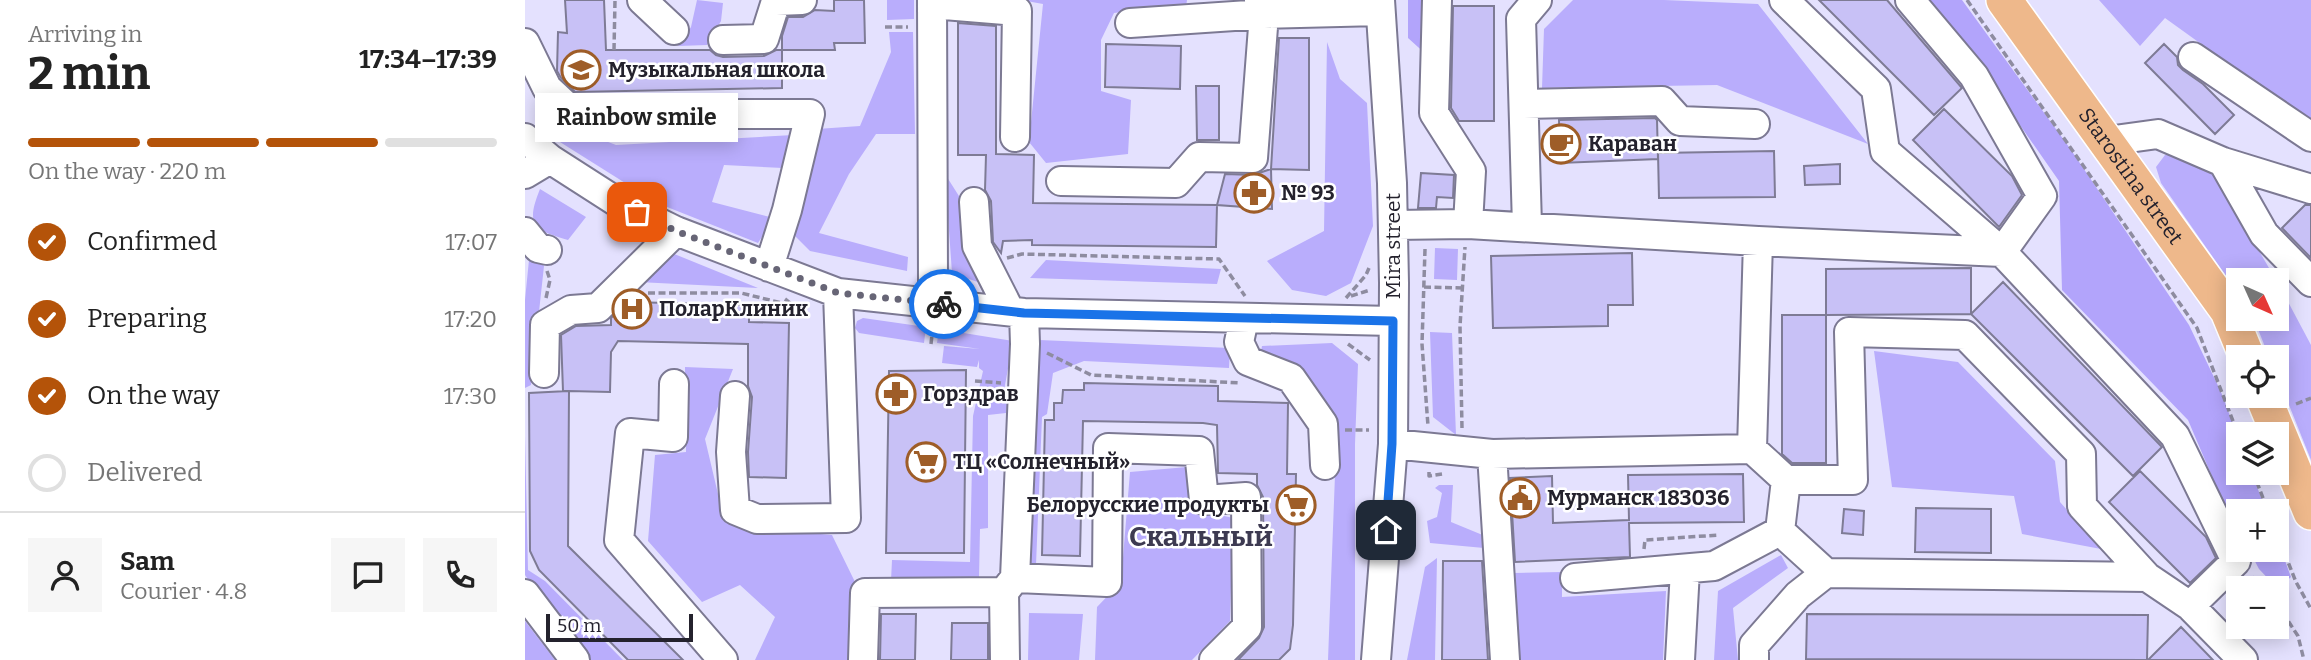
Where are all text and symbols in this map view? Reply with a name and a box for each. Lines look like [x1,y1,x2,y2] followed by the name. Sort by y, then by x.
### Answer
[28,20,142,48] text: Arriving in
[359,44,497,75] text: 17:34–17:39
[28,46,150,101] text: 2 min
[560,49,602,91] school or university icon: Музыкальная школа
[608,57,825,83] place label: Музыкальная школа
[535,93,739,142] callout: Rainbow smile
[556,103,717,131] text: Rainbow smile
[2073,103,2189,250] street label: Starostina street
[1540,123,1582,165] cafe icon: Караван
[1588,131,1677,157] place label: Караван
[28,157,226,185] text: On the way · 220 m
[1233,172,1275,214] pharmacy icon: № 93
[1281,180,1335,206] place label: № 93
[607,182,667,242] pin
[1380,192,1406,299] street label: Mira street
[618,193,656,231] icon: bag
[28,223,66,261] icon: check
[87,226,217,257] text: Confirmed
[445,228,497,256] text: 17:07
[2226,268,2289,331] north arrow
[2226,268,2289,639] map controls
[909,269,979,339] courier
[925,285,963,323] icon: bike
[611,288,653,330] hospital icon: ПоларКлиник
[659,296,808,322] place label: ПоларКлиник
[28,300,66,338] icon: check
[87,303,207,334] text: Preparing
[444,305,497,333] text: 17:20
[2226,345,2289,408] button: locate
[875,373,917,415] pharmacy icon: Горздрав
[28,377,66,415] icon: check
[87,380,220,411] text: On the way
[923,381,1019,407] place label: Горздрав
[444,382,497,410] text: 17:30
[2226,422,2289,485] button: layers
[905,441,947,483] supermarket icon: ТЦ «Солнечный»
[953,449,1130,475] place label: ТЦ «Солнечный»
[87,457,202,488] text: Delivered
[1499,477,1541,519] public building icon: Мурманск 183036
[1275,484,1317,526] supermarket icon: Белорусские продукты
[1547,485,1729,511] place label: Мурманск 183036
[1027,492,1269,518] place label: Белорусские продукты
[2226,499,2289,562] button: +
[1356,500,1416,560] pin
[1367,511,1405,549] icon: home
[1129,520,1273,553] district label: Скальный
[28,538,102,612] button: person
[331,538,405,612] button: chat
[423,538,497,612] button: phone
[120,546,175,577] text: Sam
[2226,576,2289,639] button: −
[120,577,247,605] text: Courier · 4.8
[546,611,693,643] scale bar
[557,614,601,637] text: 50 m

